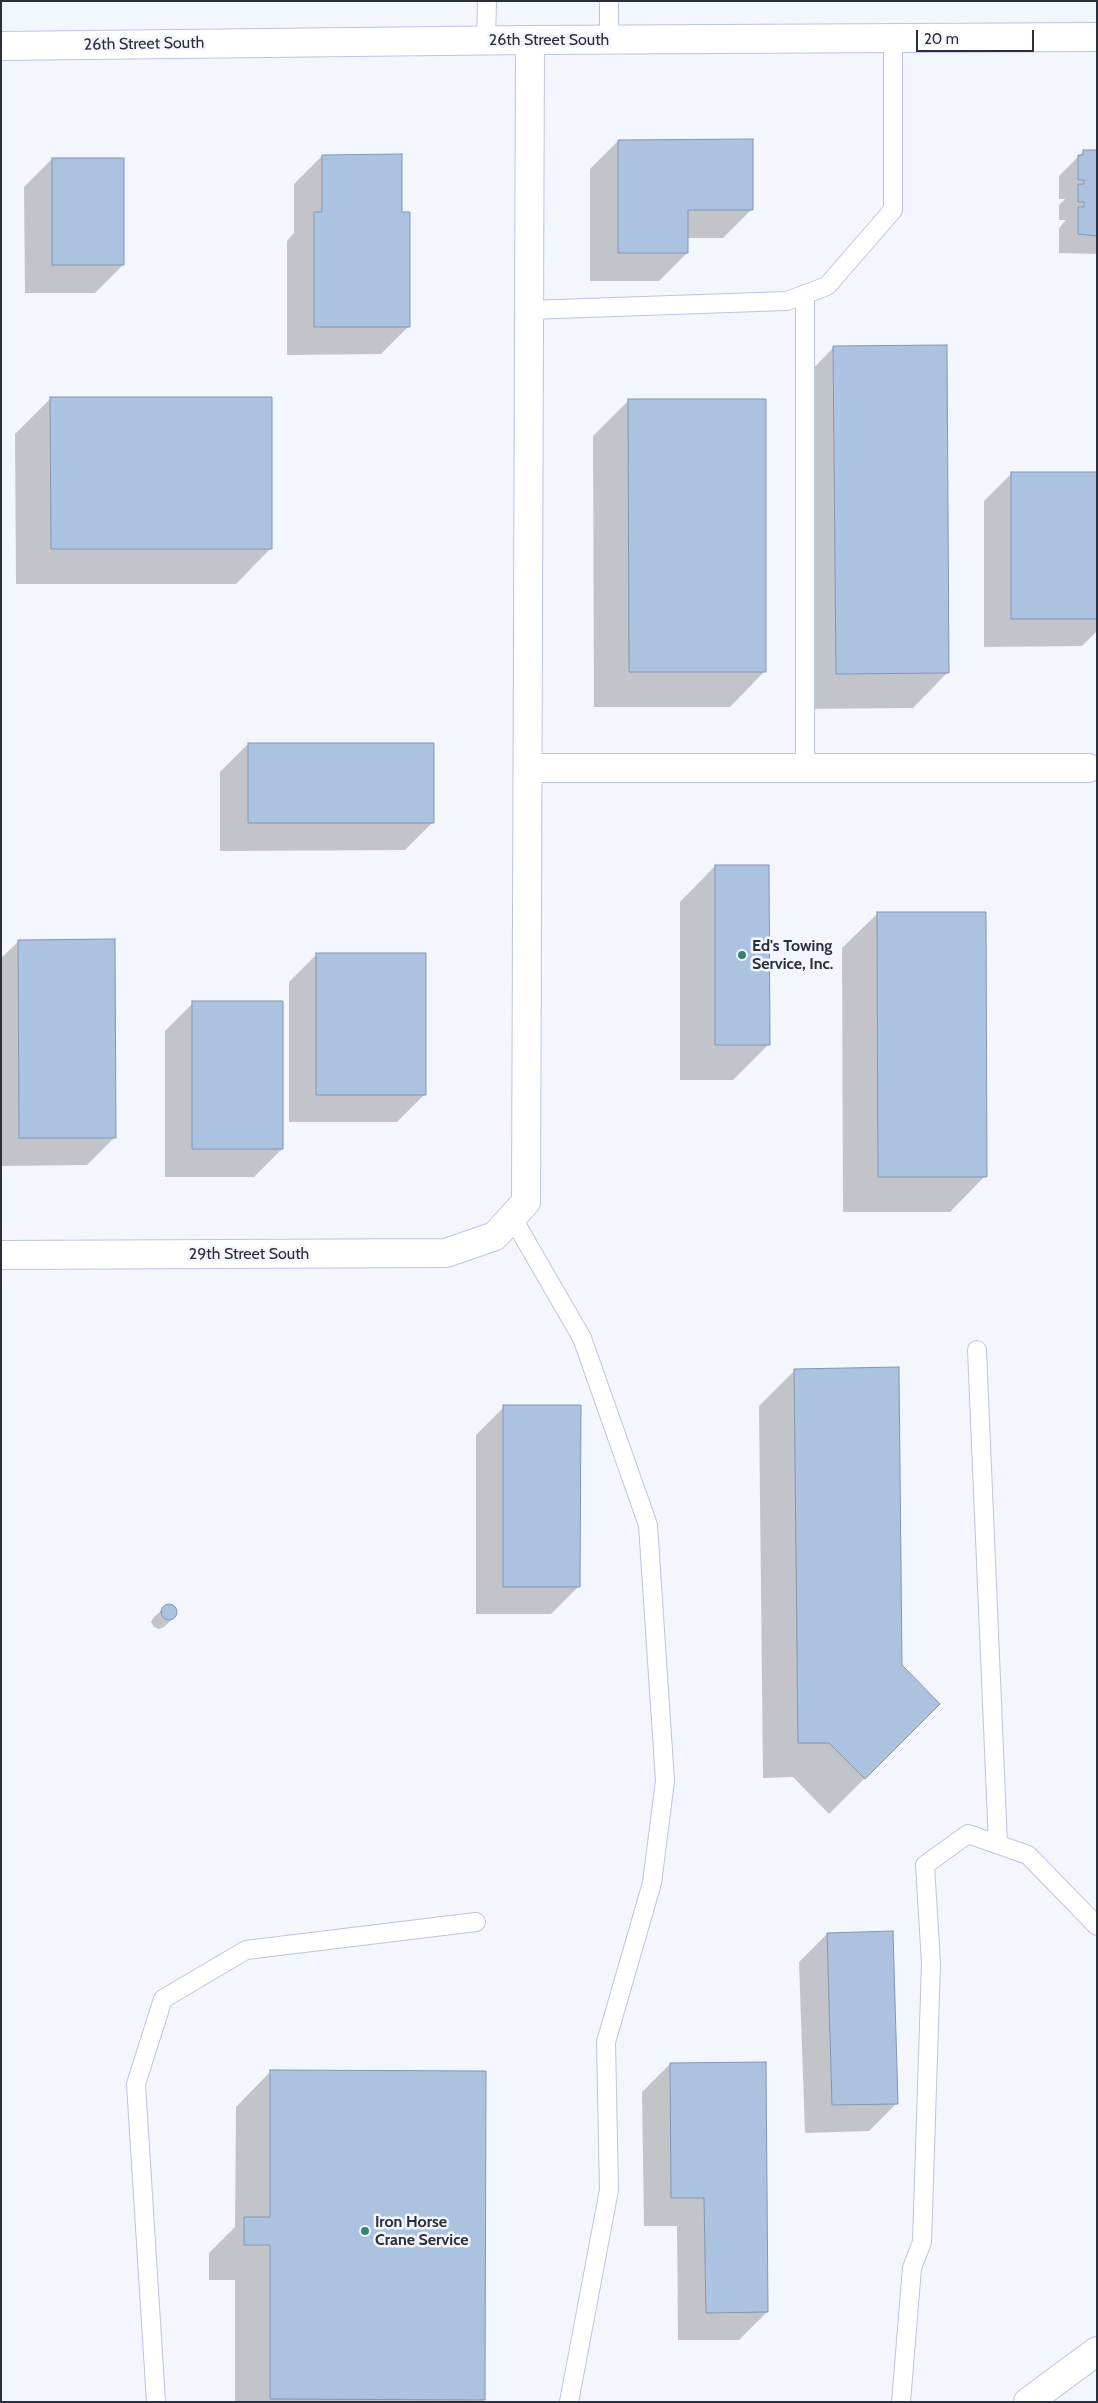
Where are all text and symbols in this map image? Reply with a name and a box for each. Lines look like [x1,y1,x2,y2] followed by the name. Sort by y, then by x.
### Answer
[918,20,1036,52] scale bar
[489,30,609,50] street label: 26th Street South
[924,30,959,48] text: 20 m
[84,33,204,55] street label: 26th Street South
[752,936,833,974] place label: Ed's Towing Service, Inc.
[736,949,748,961] marker: Ed's Towing Service, Inc.
[189,1244,309,1264] street label: 29th Street South
[375,2212,469,2250] place label: Iron Horse Crane Service
[359,2225,371,2237] marker: Iron Horse Crane Service

